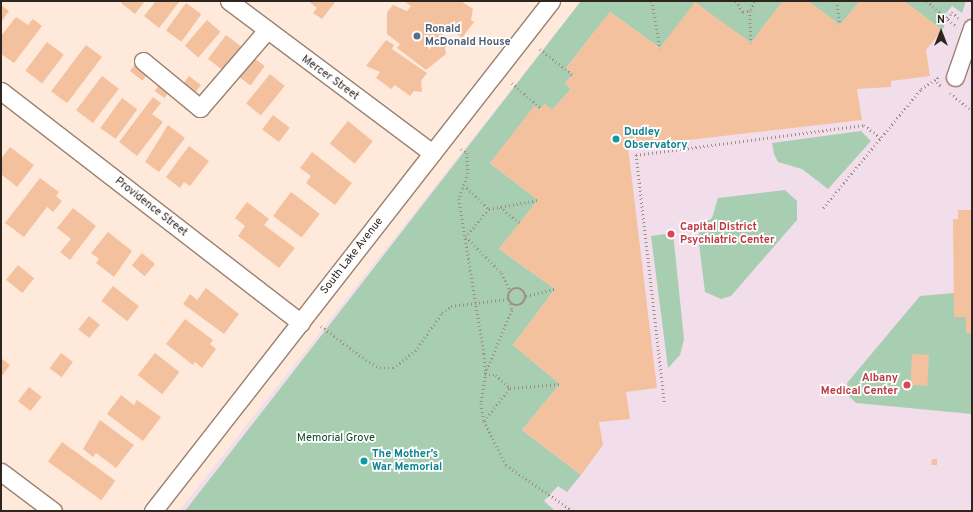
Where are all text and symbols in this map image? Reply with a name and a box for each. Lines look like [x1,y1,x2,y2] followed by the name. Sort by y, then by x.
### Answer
[921,12,961,52] north arrow
[937,13,945,27] text: N
[425,23,511,49] place label: Ronald McDonald House
[412,31,422,41] marker: Ronald McDonald House
[299,53,361,103] street label: Mercer Street
[624,126,687,152] place label: Dudley Observatory
[611,134,621,144] marker: Dudley Observatory
[112,175,190,239] street label: Providence Street
[318,215,386,297] street label: South Lake Avenue
[680,221,774,247] place label: Capital District Psychiatric Center
[665,228,677,240] marker: Capital District Psychiatric Center
[821,372,898,398] place label: Albany Medical Center
[901,379,913,391] marker: Albany Medical Center
[297,431,375,445] park label: Memorial Grove
[372,448,442,474] place label: The Mother’s War Memorial
[359,456,369,466] marker: The Mother’s War Memorial

